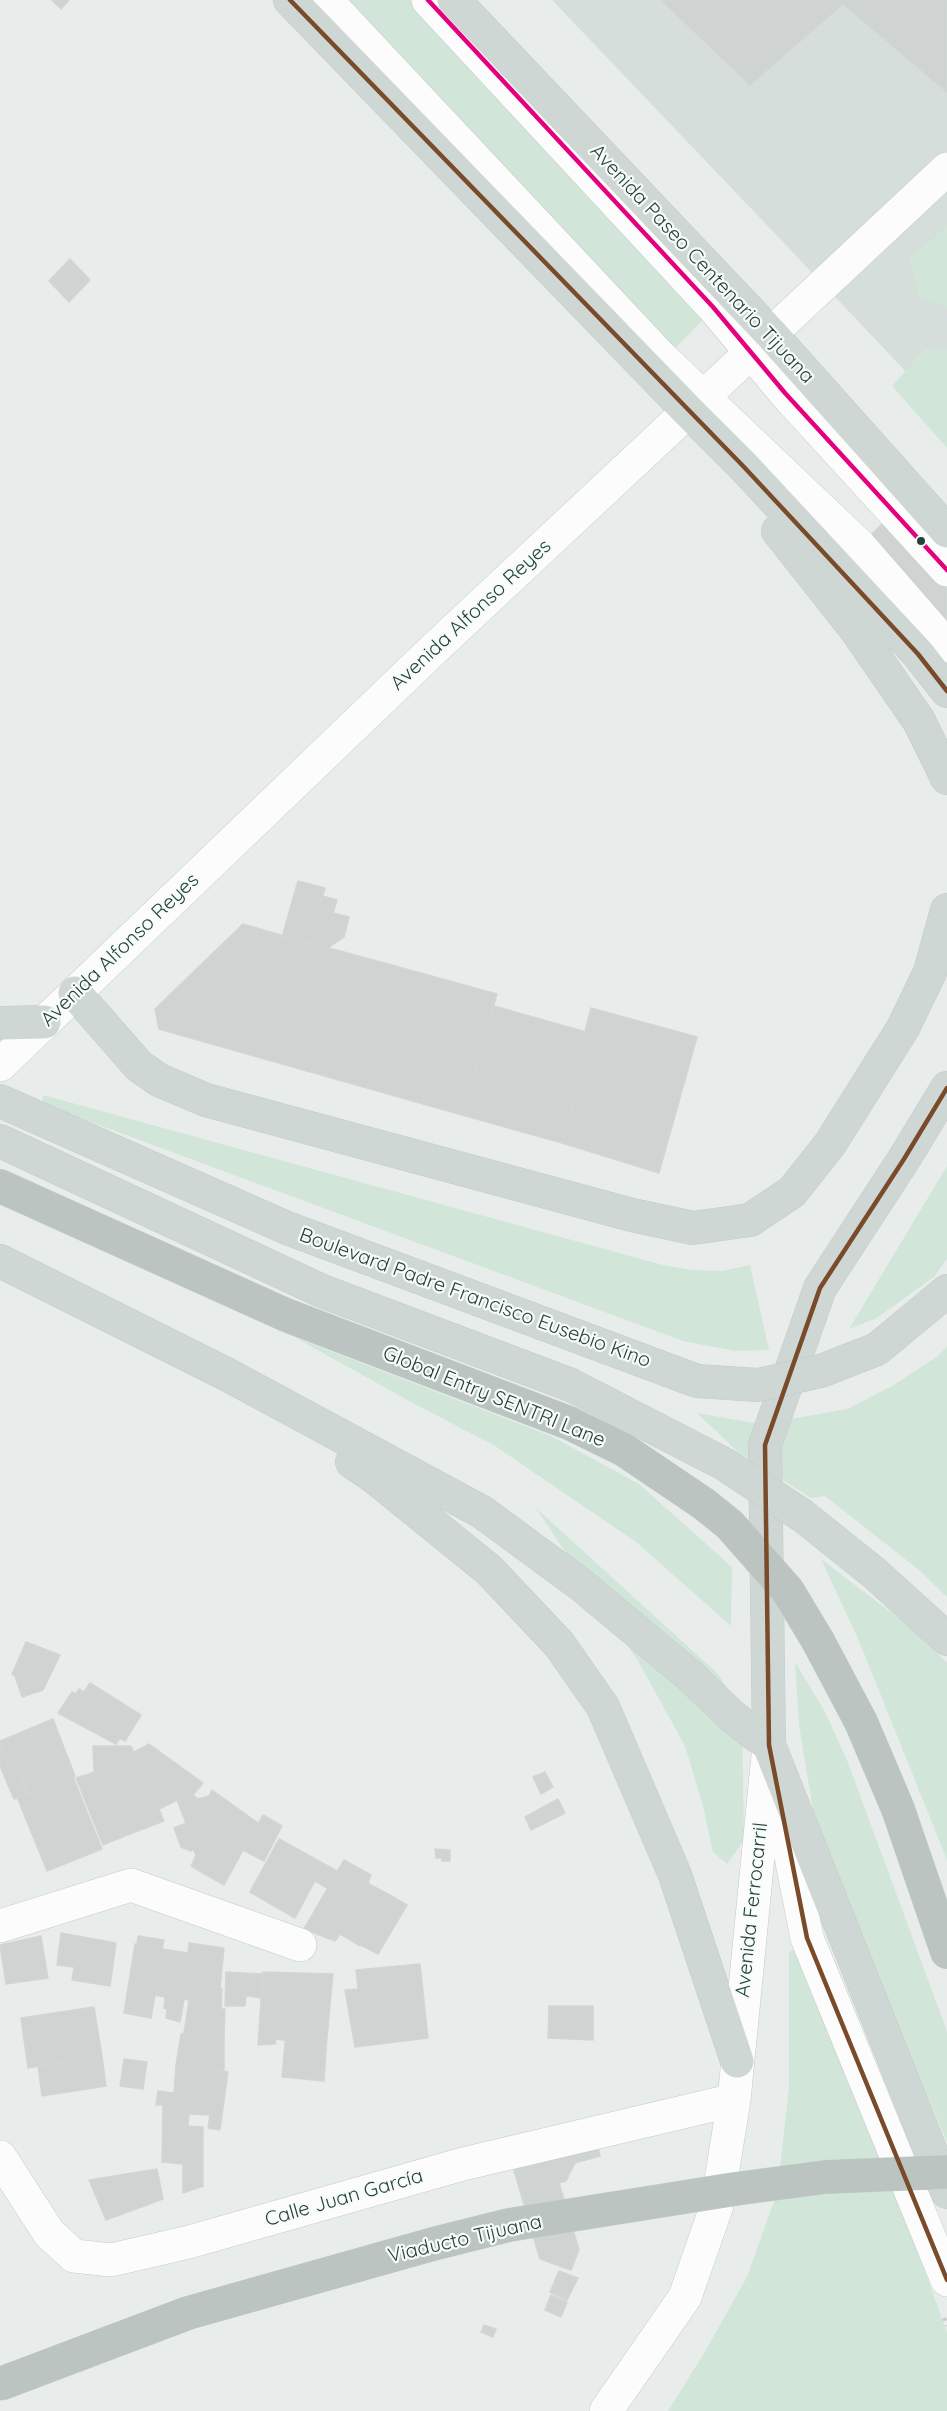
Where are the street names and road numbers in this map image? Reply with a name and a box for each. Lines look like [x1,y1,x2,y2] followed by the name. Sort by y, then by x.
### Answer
[585,140,819,388] street label: Avenida Paseo Centenario Tijuana
[386,534,556,696] street label: Avenida Alfonso Reyes
[36,868,204,1032] street label: Avenida Alfonso Reyes
[296,1223,654,1373] street label: Boulevard Padre Francisco Eusebio Kino
[379,1341,609,1453] street label: Global Entry SENTRI Lane
[731,1821,773,1999] street label: Avenida Ferrocarril
[262,2164,426,2232] street label: Calle Juan García
[386,2210,544,2268] street label: Viaducto Tijuana

